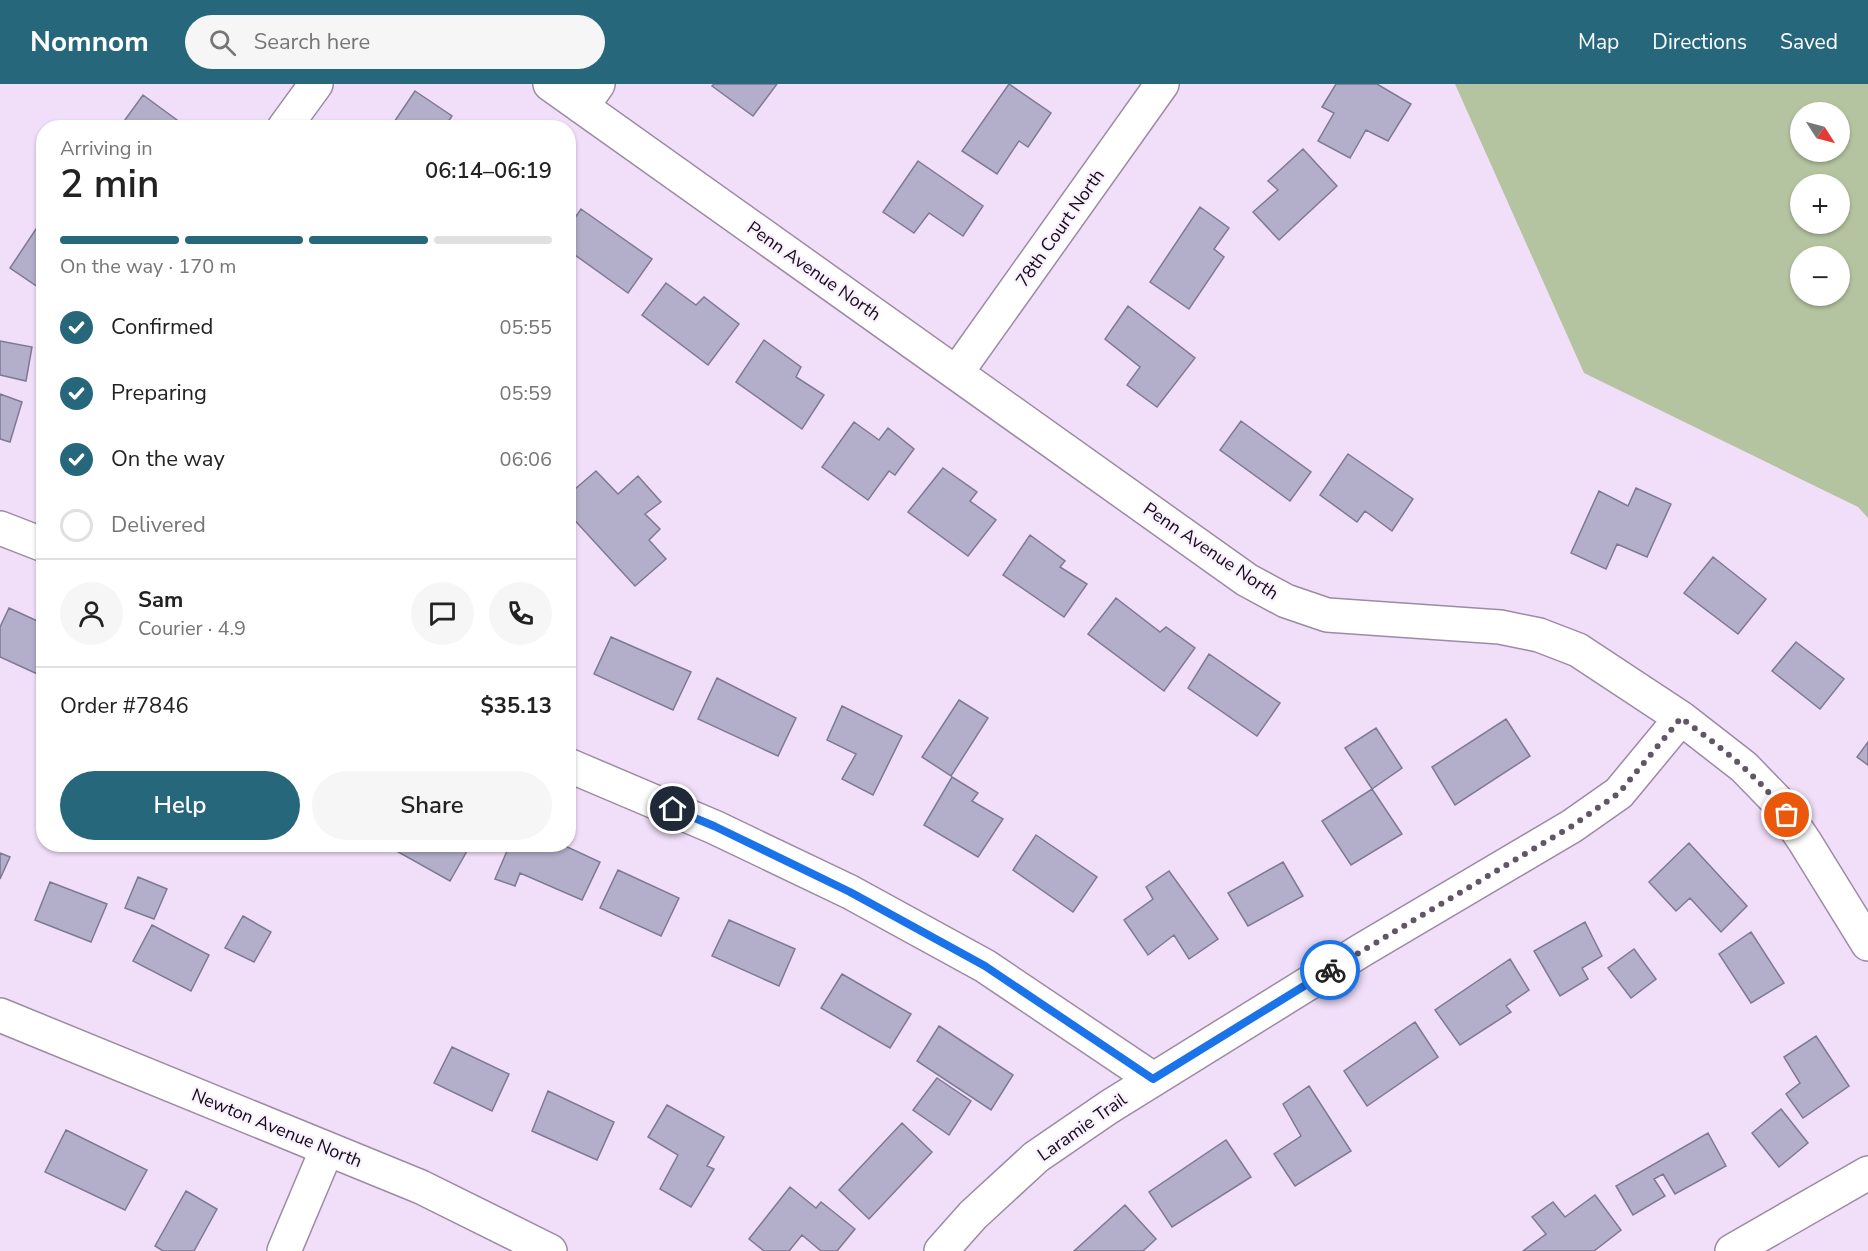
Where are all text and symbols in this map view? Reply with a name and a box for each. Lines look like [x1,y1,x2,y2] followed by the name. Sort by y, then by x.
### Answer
[185,15,605,69] search box
[30,23,149,61] text: Nomnom
[206,26,239,59] icon: search
[254,27,370,57] text: Search here
[1578,28,1619,56] text: Map
[1652,28,1747,56] text: Directions
[1780,28,1838,56] text: Saved
[1790,102,1850,162] north arrow
[1790,102,1850,306] map controls
[60,135,153,162] text: Arriving in
[425,156,552,186] text: 06:14–06:19
[60,158,159,211] text: 2 min
[1010,164,1110,292] street label: 78th Court North
[1790,174,1850,234] button: +
[742,216,886,326] street label: Penn Avenue North
[1790,246,1850,306] button: −
[60,253,236,280] text: On the way · 170 m
[60,311,93,344] icon: check
[111,312,213,342] text: Confirmed
[499,314,552,341] text: 05:55
[60,377,93,410] icon: check
[111,378,207,408] text: Preparing
[499,380,552,407] text: 05:59
[60,443,93,476] icon: check
[111,444,225,474] text: On the way
[499,446,552,473] text: 06:06
[1139,497,1283,605] street label: Penn Avenue North
[111,510,206,540] text: Delivered
[60,582,123,645] button: person
[411,582,474,645] button: chat
[489,582,552,645] button: phone
[138,585,183,615] text: Sam
[138,615,246,642] text: Courier · 4.9
[60,691,189,721] text: Order #7846
[481,691,552,721] text: $35.13
[60,771,300,840] button: Help
[312,771,552,840] button: Share
[647,783,698,834] pin
[1761,789,1812,840] pin
[656,792,689,825] icon: home
[1770,798,1803,831] icon: bag
[1300,940,1360,1000] courier
[1314,954,1347,987] icon: bike
[188,1083,366,1173] street label: Newton Avenue North
[1033,1087,1132,1167] street label: Laramie Trail

